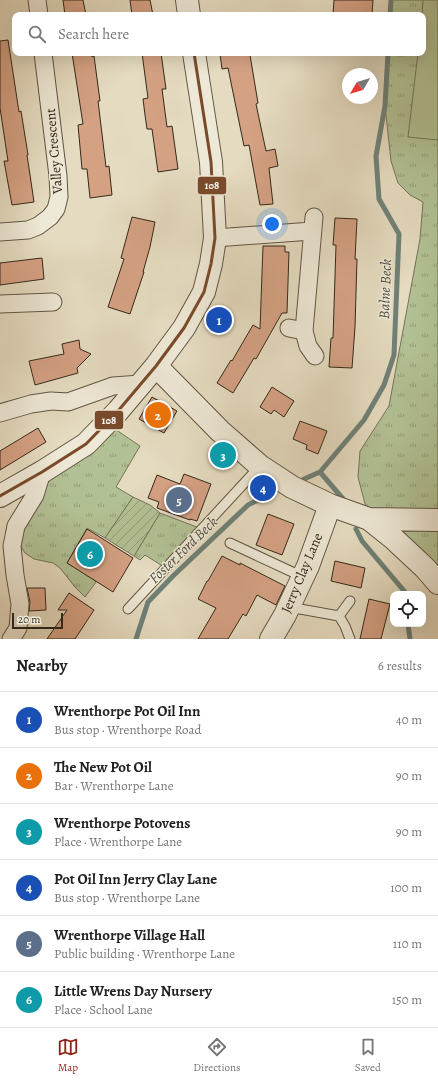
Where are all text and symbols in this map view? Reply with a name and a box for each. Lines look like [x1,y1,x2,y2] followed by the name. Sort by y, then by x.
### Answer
[12,12,426,56] search box
[26,23,48,45] icon: search
[58,24,129,44] text: Search here
[342,68,378,104] north arrow
[41,107,67,196] street label: Valley Crescent
[197,176,227,195] line badge: 108
[205,178,219,193] text: 108
[262,214,282,234] your location
[374,258,396,319] water label: Balne Beck
[206,305,232,335] pin: 1
[145,400,171,430] pin: 2
[94,410,124,430] line badge: 108
[102,413,116,428] text: 108
[210,440,236,470] pin: 3
[250,473,276,503] pin: 4
[166,485,192,515] pin: 5
[144,512,222,588] water label: Foster Ford Beck
[277,530,327,616] street label: Jerry Clay Lane
[77,539,103,569] pin: 6
[390,591,426,627] map controls
[390,591,426,627] button: locate
[12,611,63,630] scale bar
[18,612,40,627] text: 20 m
[16,654,67,677] text: Nearby
[378,657,422,674] text: 6 results
[54,701,200,721] text: Wrenthorpe Pot Oil Inn
[27,711,31,728] text: 1
[396,711,422,728] text: 40 m
[54,721,202,738] text: Bus stop · Wrenthorpe Road
[54,757,152,777] text: The New Pot Oil
[26,767,32,784] text: 2
[396,767,422,784] text: 90 m
[54,777,173,794] text: Bar · Wrenthorpe Lane
[54,813,190,833] text: Wrenthorpe Potovens
[26,823,32,840] text: 3
[396,823,422,840] text: 90 m
[54,833,182,850] text: Place · Wrenthorpe Lane
[54,869,217,889] text: Pot Oil Inn Jerry Clay Lane
[26,879,32,896] text: 4
[390,879,422,896] text: 100 m
[54,889,200,906] text: Bus stop · Wrenthorpe Lane
[54,925,205,945] text: Wrenthorpe Village Hall
[26,935,32,952] text: 5
[393,935,422,952] text: 110 m
[54,945,235,962] text: Public building · Wrenthorpe Lane
[54,981,212,1001] text: Little Wrens Day Nursery
[26,991,32,1008] text: 6
[392,991,422,1008] text: 150 m
[54,1001,153,1018] text: Place · School Lane
[57,1036,79,1075] tab: Map
[193,1036,241,1075] tab: Directions
[355,1036,381,1075] tab: Saved

